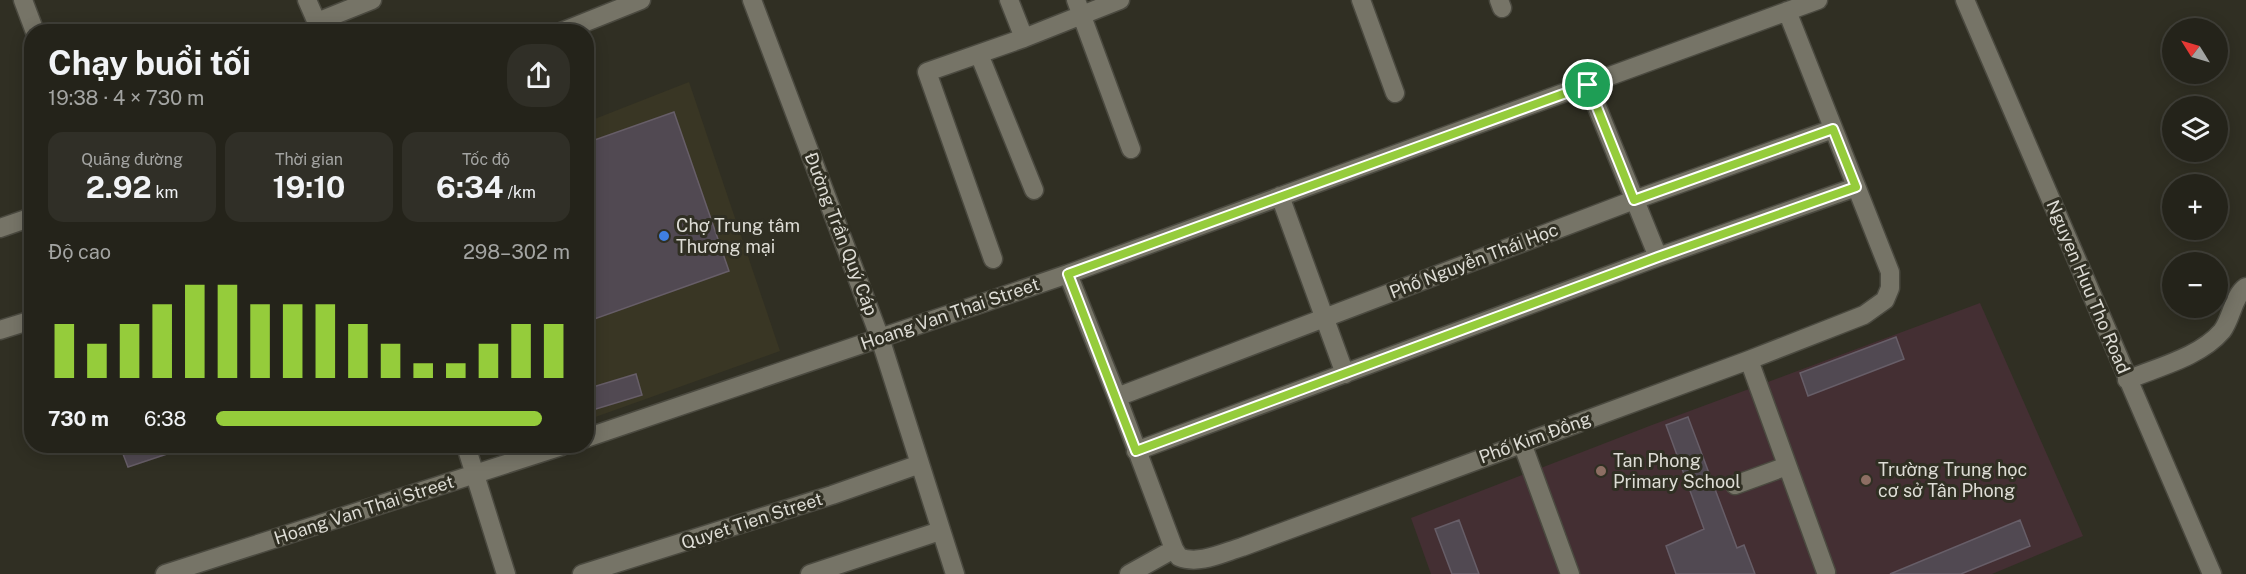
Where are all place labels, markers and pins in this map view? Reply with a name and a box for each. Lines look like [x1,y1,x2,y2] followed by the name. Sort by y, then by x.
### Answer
[1562,59,1613,110] pin
[676,215,800,257] place label: Chợ Trung tâm Thương mại
[657,229,671,243] marker: Chợ Trung tâm Thương mại
[1613,450,1741,492] place label: Tan Phong Primary School
[1878,459,2027,501] place label: Trường Trung học cơ sở Tân Phong
[1594,464,1608,478] marker: Tan Phong Primary School
[1859,473,1873,487] marker: Trường Trung học cơ sở Tân Phong

